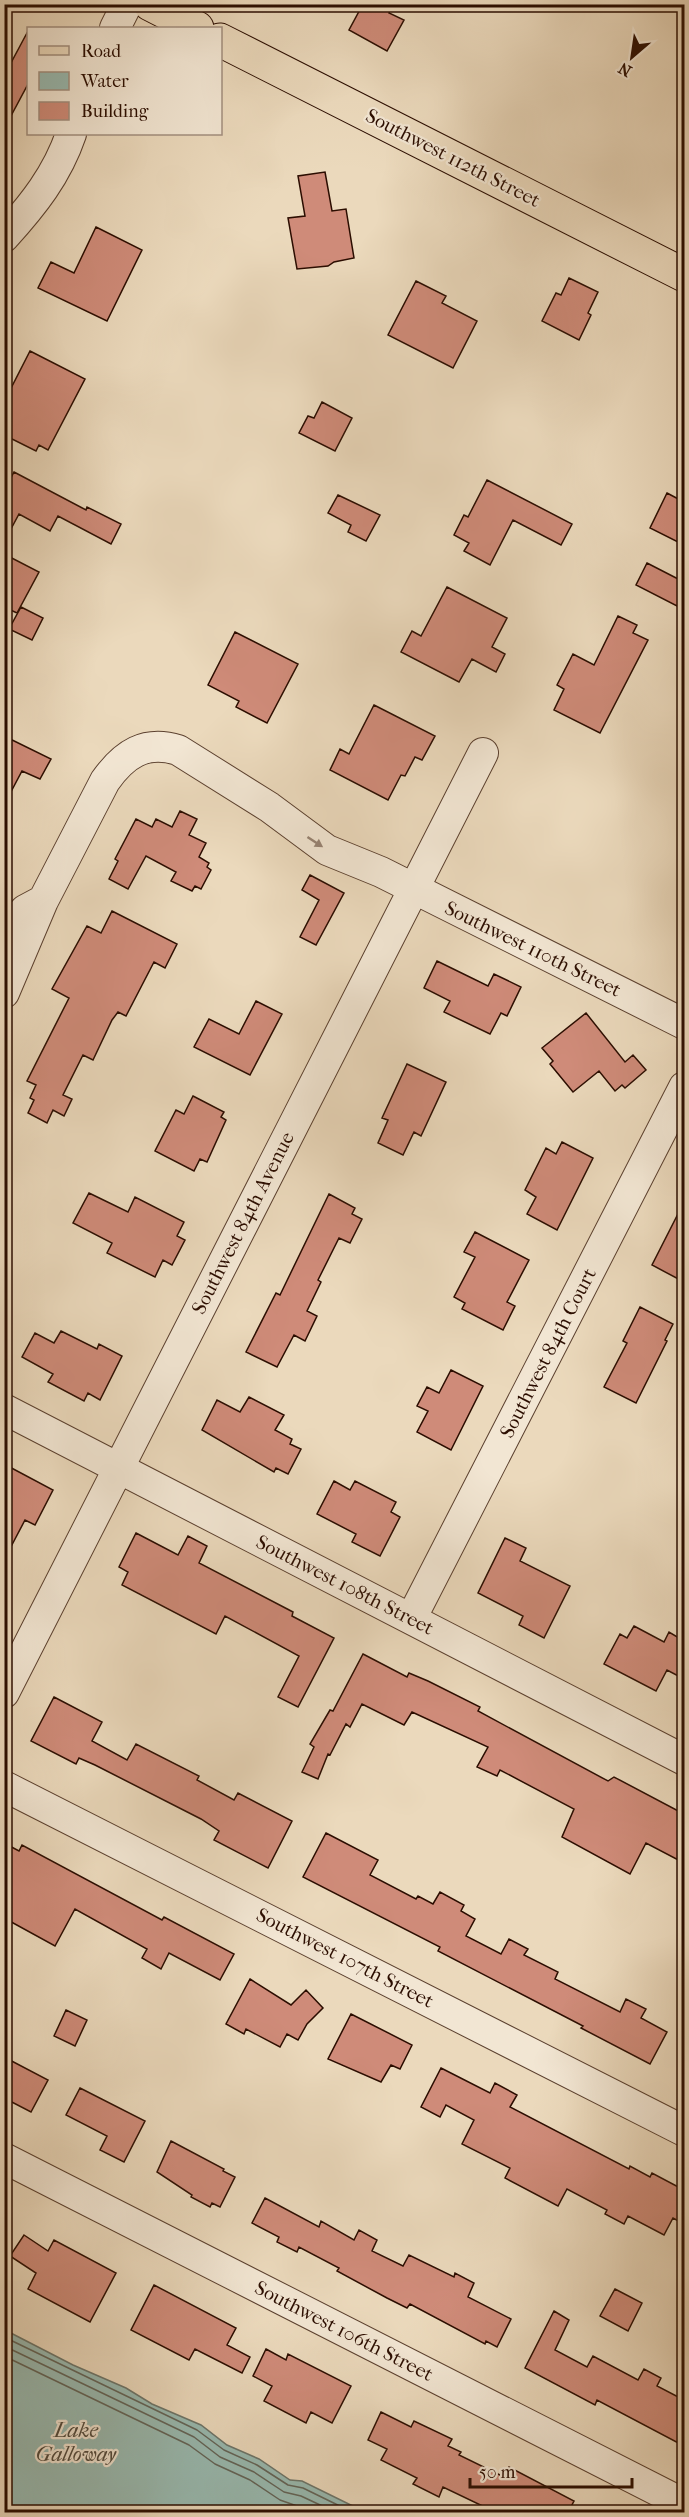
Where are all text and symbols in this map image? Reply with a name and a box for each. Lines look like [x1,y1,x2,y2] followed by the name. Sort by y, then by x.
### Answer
[27,27,222,135] legend
[602,27,662,87] north arrow
[81,41,121,62] text: Road
[614,58,635,81] text: N
[80,71,129,92] text: Water
[81,101,149,122] text: Building
[362,104,544,212] street label: Southwest 112th Street
[307,837,324,848] one-way arrow
[441,896,625,1002] street label: Southwest 110th Street
[187,1128,299,1318] street label: Southwest 84th Avenue
[495,1264,601,1442] street label: Southwest 84th Court
[252,1530,438,1640] street label: Southwest 108th Street
[253,1903,437,2013] street label: Southwest 107th Street
[251,2276,437,2386] street label: Southwest 106th Street
[36,2418,118,2466] water label: Lake Galloway
[470,2451,632,2489] scale bar
[479,2462,516,2483] text: 50 m

